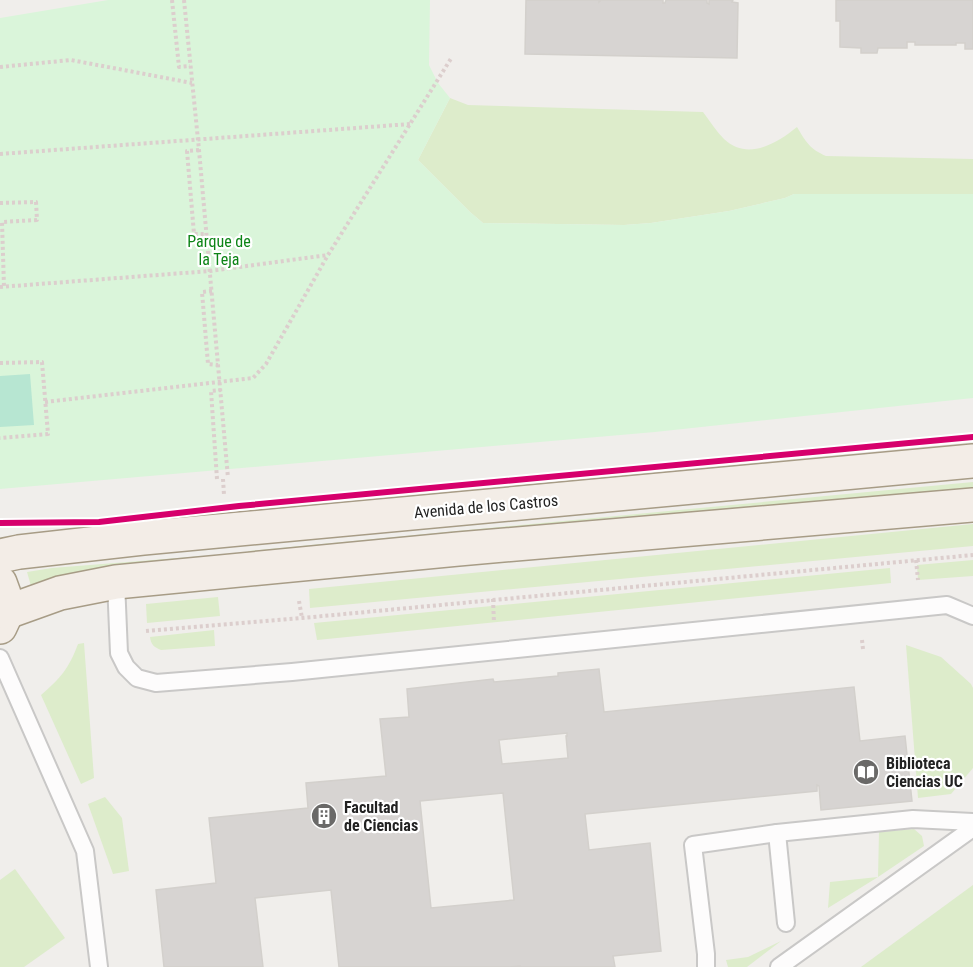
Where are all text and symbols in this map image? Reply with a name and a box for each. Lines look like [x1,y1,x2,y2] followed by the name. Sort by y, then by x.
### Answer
[187,232,251,269] park label: Parque de la Teja
[413,491,559,522] street label: Avenida de los Castros
[886,754,963,791] place label: Biblioteca Ciencias UC
[851,757,881,787] library icon: Biblioteca Ciencias UC
[344,798,418,835] place label: Facultad de Ciencias
[309,801,339,831] building icon: Facultad de Ciencias

